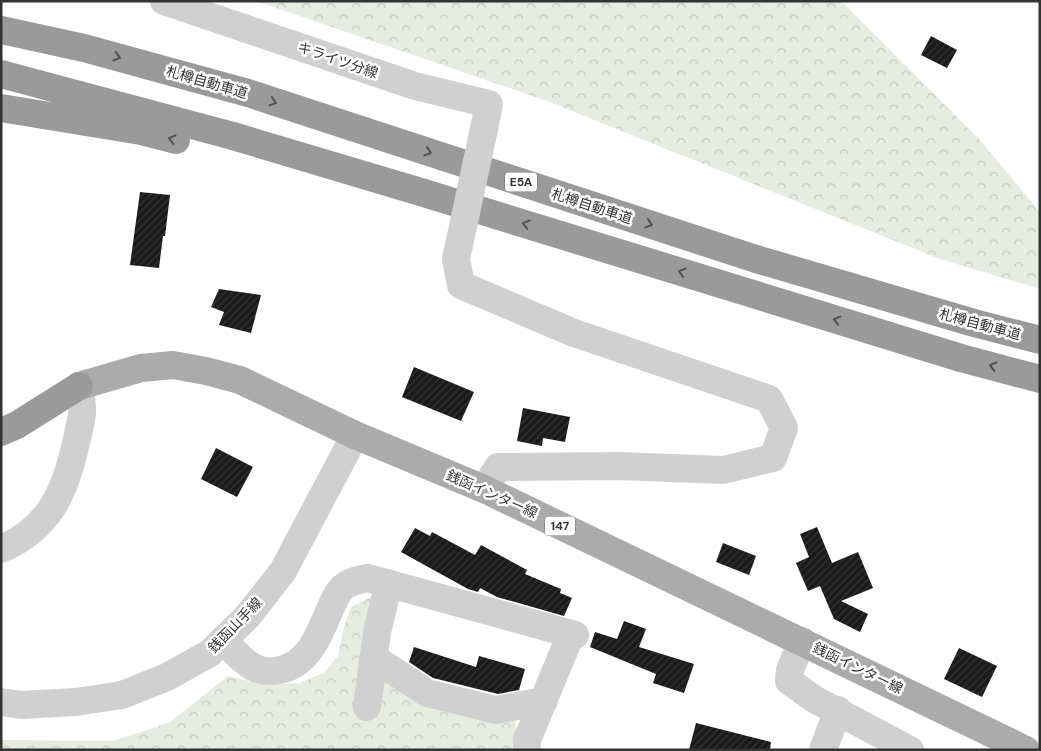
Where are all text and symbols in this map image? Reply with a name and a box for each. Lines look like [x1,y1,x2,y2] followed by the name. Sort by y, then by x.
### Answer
[295,38,381,82] street label: キライツ分線
[112,51,121,62] one-way arrow
[164,62,250,102] street label: 札樽自動車道
[268,96,277,106] one-way arrow
[167,134,176,145] one-way arrow
[423,146,431,156] one-way arrow
[505,172,537,192] road number: E5A
[549,184,635,228] street label: 札樽自動車道
[644,218,652,228] one-way arrow
[523,220,531,230] one-way arrow
[678,268,686,278] one-way arrow
[937,304,1023,344] street label: 札樽自動車道
[833,315,842,325] one-way arrow
[989,362,997,372] one-way arrow
[444,466,540,522] street label: 銭函インター線
[545,516,575,536] road number: 147
[204,594,266,656] street label: 銭函山手線
[810,638,906,698] street label: 銭函インター線

